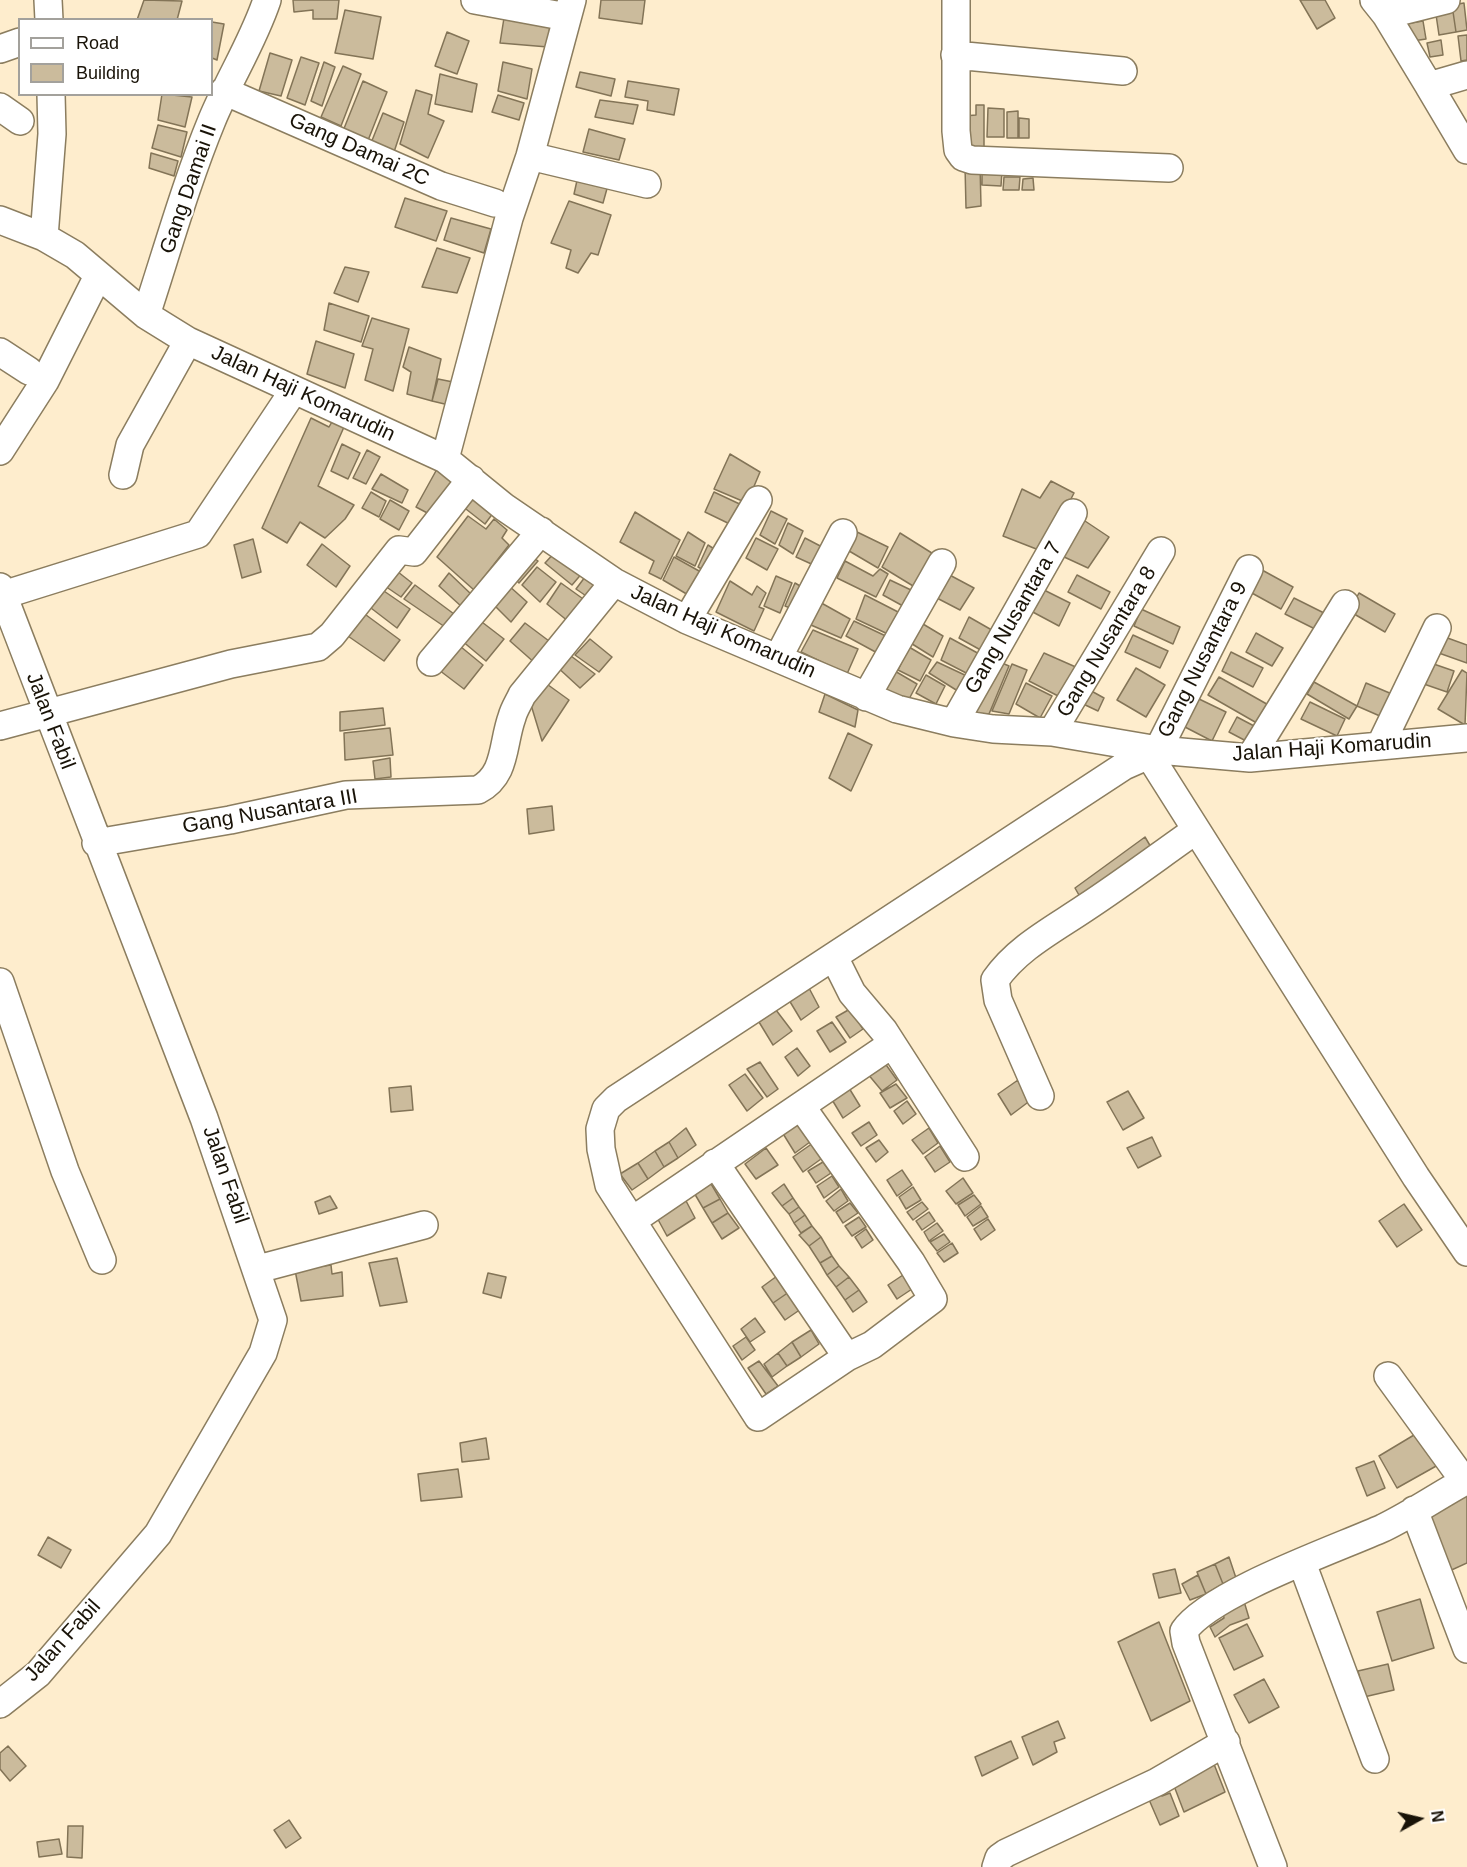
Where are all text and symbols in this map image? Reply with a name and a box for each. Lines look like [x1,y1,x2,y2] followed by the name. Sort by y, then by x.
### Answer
[18,18,213,96] legend
[76,33,119,53] text: Road
[76,63,140,83] text: Building
[285,108,433,192] street label: Gang Damai 2C
[155,121,223,257] street label: Gang Damai II
[207,340,399,448] street label: Jalan Haji Komarudin
[960,537,1068,699] street label: Gang Nusantara 7
[1052,562,1162,722] street label: Gang Nusantara 8
[1153,578,1253,742] street label: Gang Nusantara 9
[627,580,819,684] street label: Jalan Haji Komarudin
[20,669,80,773] street label: Jalan Fabil
[1232,728,1432,768] street label: Jalan Haji Komarudin
[180,784,360,840] street label: Gang Nusantara III
[197,1123,253,1227] street label: Jalan Fabil
[20,1595,106,1687] street label: Jalan Fabil
[1389,1789,1449,1849] north arrow
[1428,1810,1447,1823] text: N

